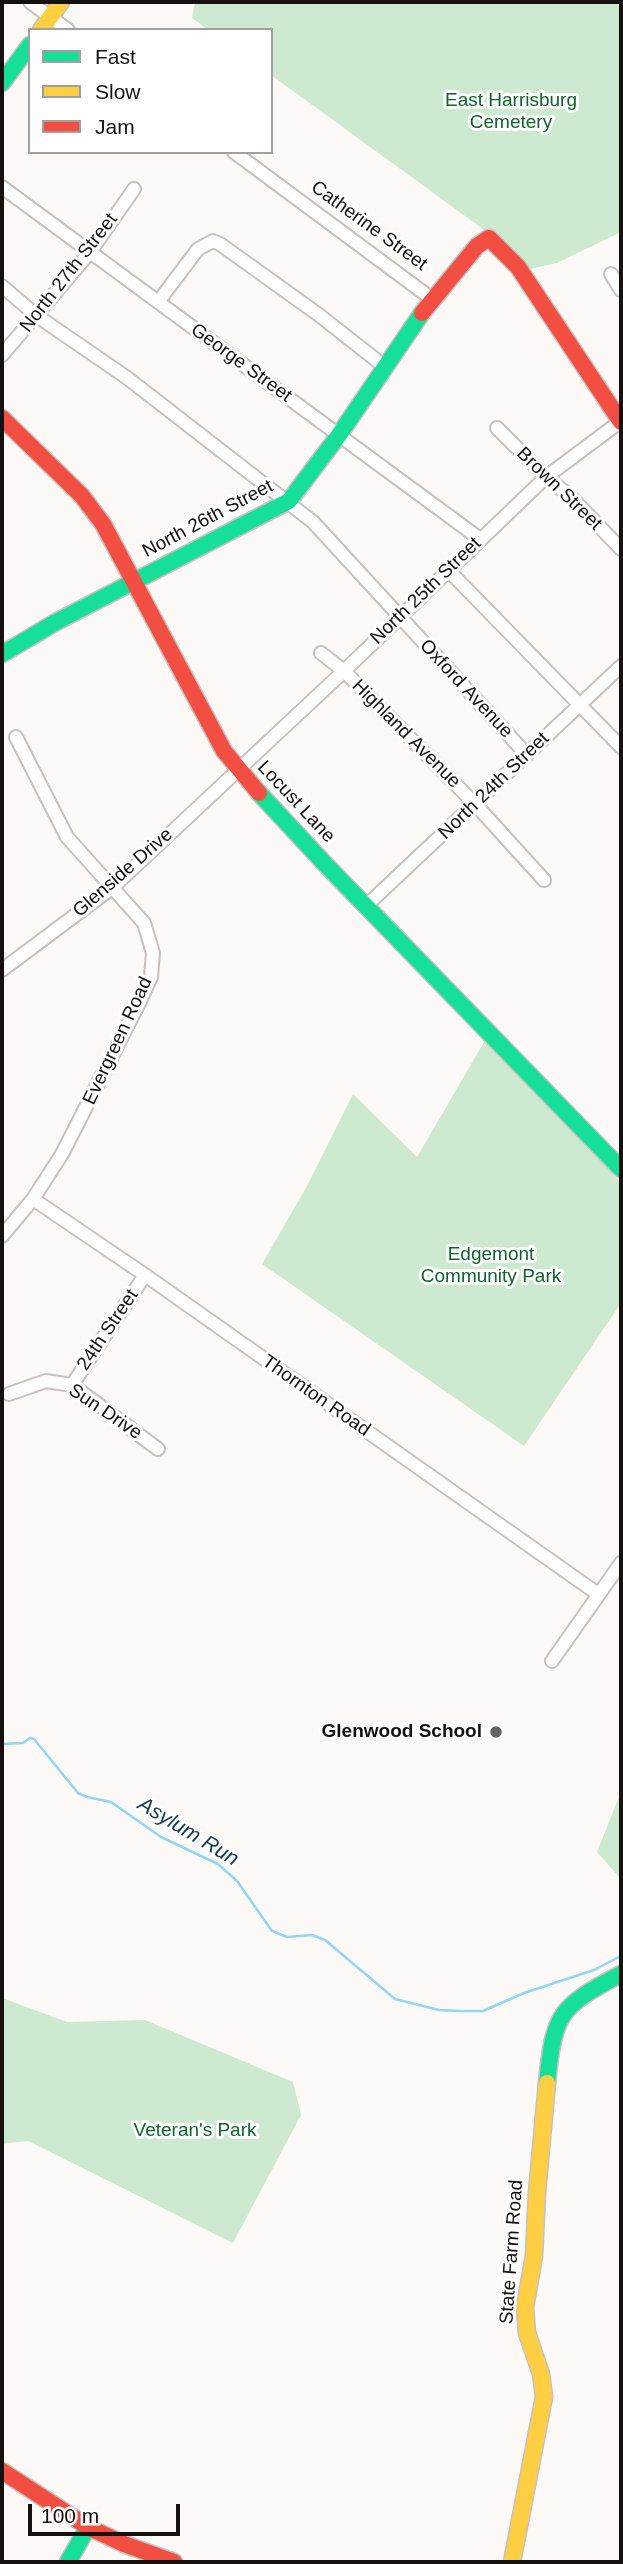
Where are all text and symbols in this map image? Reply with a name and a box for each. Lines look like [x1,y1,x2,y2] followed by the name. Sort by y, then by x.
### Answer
[28,28,273,154] legend
[95,45,136,68] text: Fast
[95,80,141,103] text: Slow
[445,90,577,134] park label: East Harrisburg Cemetery
[95,115,135,138] text: Jam
[306,176,432,276] street label: Catherine Street
[15,209,123,337] street label: North 27th Street
[186,319,296,407] street label: George Street
[512,443,606,535] street label: Brown Street
[139,475,277,563] street label: North 26th Street
[366,533,486,649] street label: North 25th Street
[415,635,517,743] street label: Oxford Avenue
[347,675,465,793] street label: Highland Avenue
[434,728,554,844] street label: North 24th Street
[252,756,340,848] street label: Locust Lane
[69,824,177,922] street label: Glenside Drive
[78,973,158,1109] street label: Evergreen Road
[421,1244,561,1288] park label: Edgemont Community Park
[73,1285,143,1375] street label: 24th Street
[258,1350,374,1442] street label: Thornton Road
[64,1379,146,1445] street label: Sun Drive
[322,1721,482,1743] place label: Glenwood School
[488,1724,504,1740] marker: Glenwood School
[133,1792,243,1872] water label: Asylum Run
[134,2120,256,2142] park label: Veteran's Park
[496,2179,528,2325] street label: State Farm Road
[32,2490,184,2534] scale bar
[41,2504,99,2527] text: 100 m

